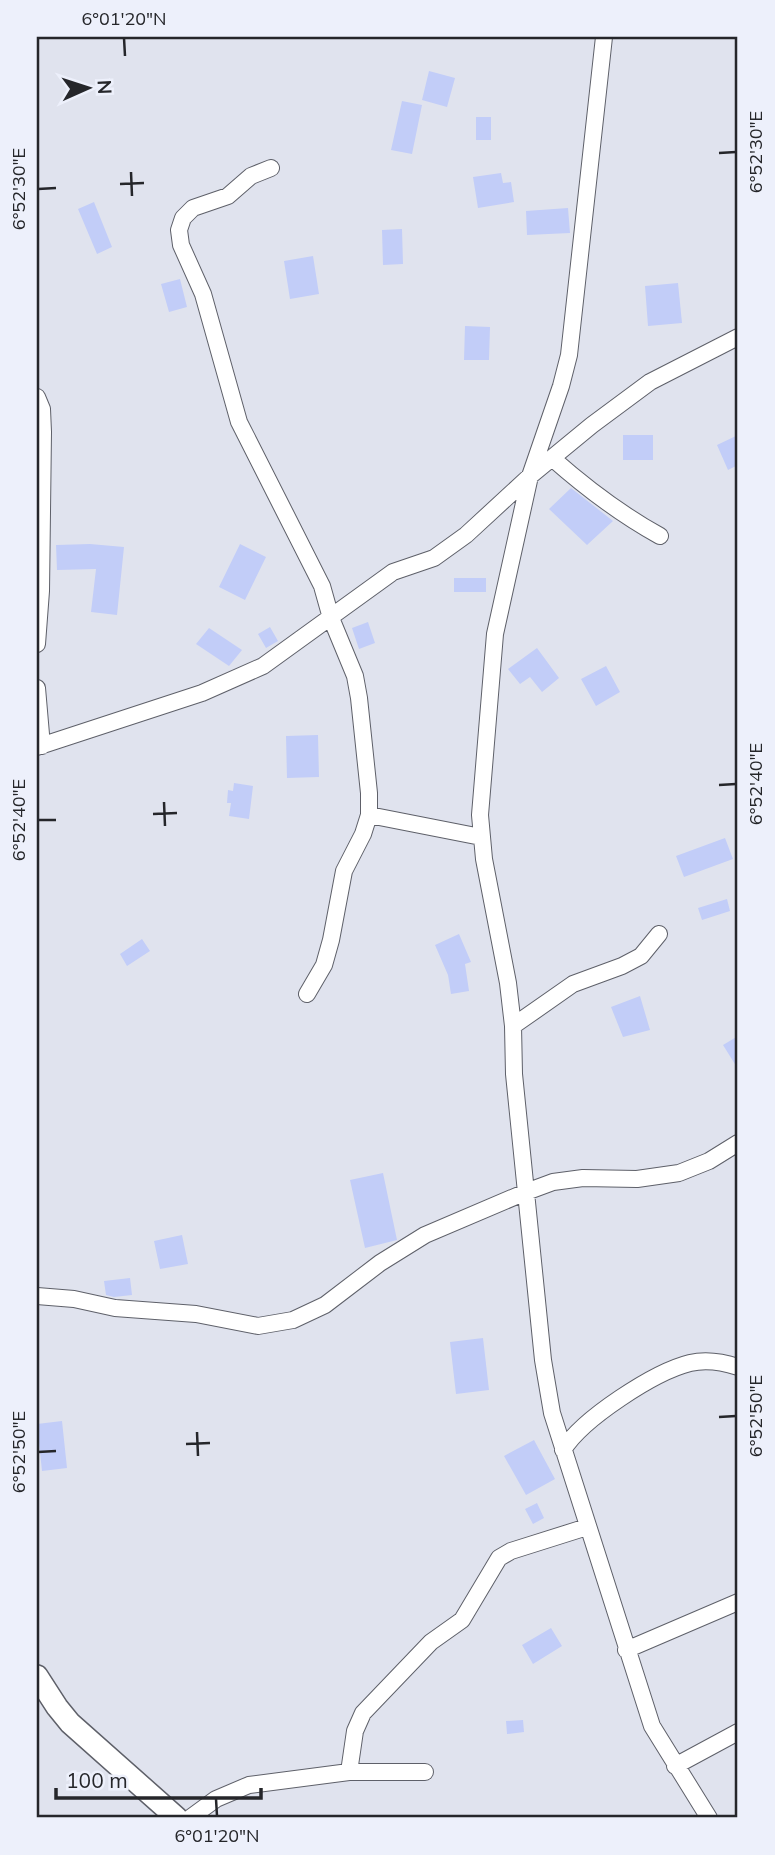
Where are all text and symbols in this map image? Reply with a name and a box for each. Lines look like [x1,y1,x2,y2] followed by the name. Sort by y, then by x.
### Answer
[81,7,167,30] text: 6°01'20"N
[52,52,122,122] north arrow
[93,79,117,95] text: N
[744,111,767,193] text: 6°52'30"E
[7,148,30,230] text: 6°52'30"E
[744,743,767,825] text: 6°52'40"E
[7,779,30,861] text: 6°52'40"E
[744,1375,767,1457] text: 6°52'50"E
[7,1411,30,1493] text: 6°52'50"E
[56,1757,261,1801] scale bar
[66,1767,128,1793] text: 100 m
[174,1824,260,1847] text: 6°01'20"N

